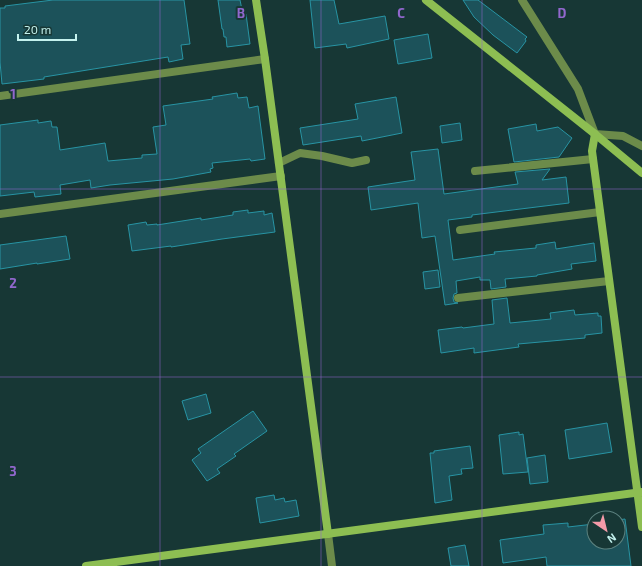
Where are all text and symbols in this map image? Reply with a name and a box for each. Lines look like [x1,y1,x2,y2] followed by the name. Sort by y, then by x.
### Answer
[237,5,245,21] text: B
[397,5,405,21] text: C
[558,5,567,21] text: D
[18,16,76,42] scale bar
[24,22,51,36] text: 20 m
[10,86,16,102] text: 1
[9,275,17,291] text: 2
[9,463,17,479] text: 3
[586,510,626,550] north arrow
[605,531,619,546] text: N

